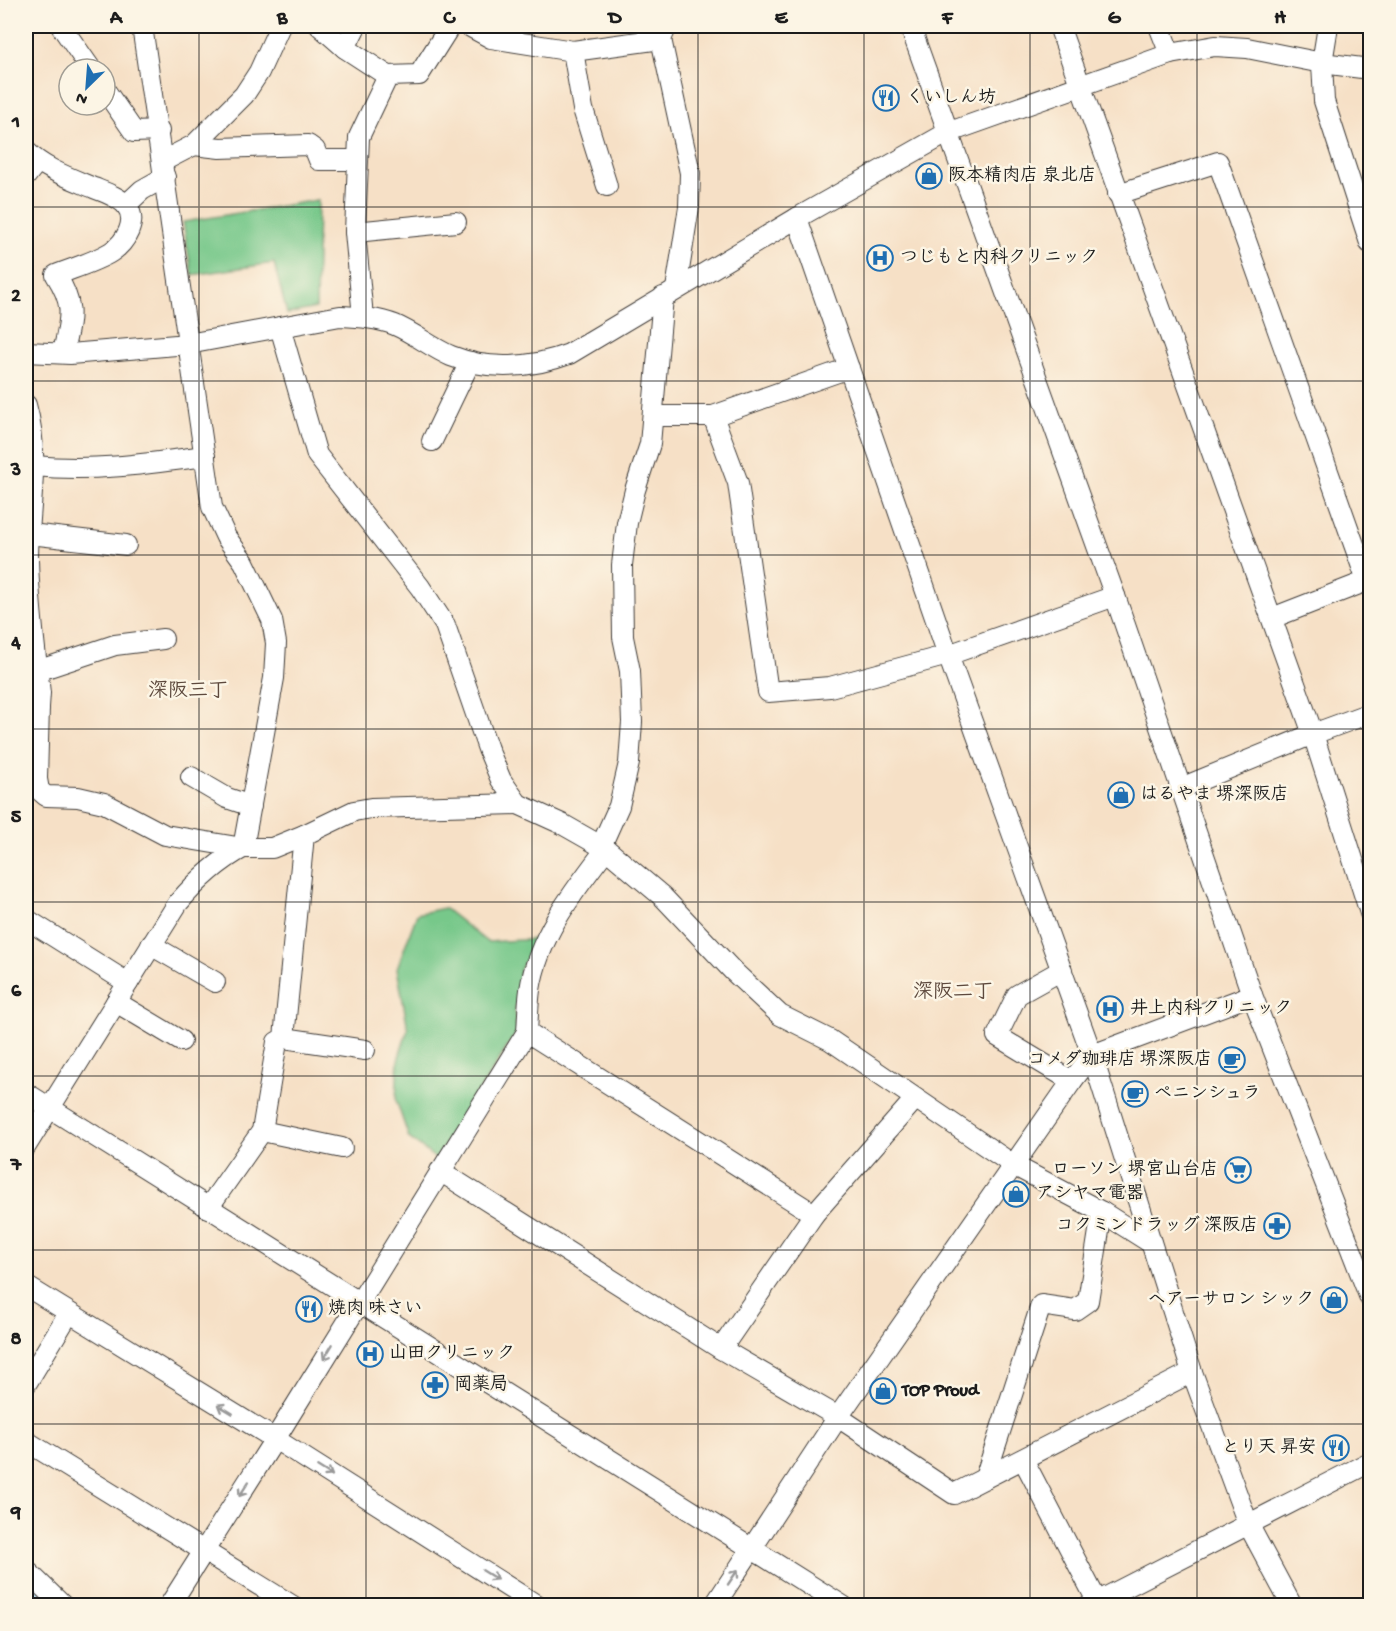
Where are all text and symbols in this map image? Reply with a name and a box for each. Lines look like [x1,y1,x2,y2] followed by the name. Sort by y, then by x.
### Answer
[109,8,124,31] text: A
[276,8,288,31] text: B
[443,8,457,31] text: C
[606,8,622,31] text: D
[775,8,789,31] text: E
[941,8,954,31] text: F
[1108,8,1122,31] text: G
[1274,8,1286,31] text: H
[57,57,117,117] north arrow
[871,83,901,113] restaurant icon: くいしん坊
[73,86,91,108] text: N
[906,88,996,109] place label: くいしん坊
[11,112,20,135] text: 1
[914,161,944,191] shop icon: 阪本精肉店 泉北店
[948,165,1096,187] place label: 阪本精肉店 泉北店
[865,243,895,273] hospital icon: つじもと内科クリニック
[900,247,1098,269] place label: つじもと内科クリニック
[11,286,21,309] text: 2
[10,460,21,483] text: 3
[10,633,21,656] text: 4
[148,680,228,704] district label: 深阪三丁
[1106,780,1136,810] shop icon: はるやま 堺深阪店
[1140,784,1289,806] place label: はるやま 堺深阪店
[11,807,22,830] text: 5
[11,981,22,1004] text: 6
[913,981,993,1005] district label: 深阪二丁
[1095,994,1125,1024] hospital icon: 井上内科クリニック
[1130,998,1292,1020] place label: 井上内科クリニック
[1217,1045,1247,1075] cafe icon: コメダ珈琲店 堺深阪店
[1028,1049,1212,1071] place label: コメダ珈琲店 堺深阪店
[1120,1079,1150,1109] cafe icon: ペニンシュラ
[1154,1084,1261,1105] place label: ペニンシュラ
[10,1155,23,1178] text: 7
[1223,1155,1253,1185] supermarket icon: ローソン 堺宮山台店
[1052,1159,1218,1181] place label: ローソン 堺宮山台店
[1001,1179,1031,1209] shop icon: アシヤマ電器
[1036,1183,1144,1205] place label: アシヤマ電器
[1262,1211,1292,1241] pharmacy icon: コクミンドラッグ 深阪店
[1056,1215,1258,1237] place label: コクミンドラッグ 深阪店
[1319,1285,1349,1315] shop icon: ヘアーサロン シック
[1148,1290,1314,1311] place label: ヘアーサロン シック
[294,1294,324,1324] restaurant icon: 焼肉 味さい
[328,1298,422,1320] place label: 焼肉 味さい
[11,1329,22,1352] text: 8
[355,1339,385,1369] hospital icon: 山田クリニック
[322,1343,334,1360] one-way arrow
[389,1343,515,1365] place label: 山田クリニック
[420,1370,450,1400] pharmacy icon: 岡薬局
[454,1374,508,1396] place label: 岡薬局
[868,1376,898,1406] shop icon: TOP Proud
[900,1381,981,1402] place label: TOP Proud
[217,1402,234,1414] one-way arrow
[1321,1433,1351,1463] restaurant icon: とり天 昇安
[1222,1437,1316,1459] place label: とり天 昇安
[316,1465,333,1477] one-way arrow
[237,1480,249,1497] one-way arrow
[10,1503,21,1526] text: 9
[481,1568,498,1581] one-way arrow
[727,1570,739,1586] one-way arrow

